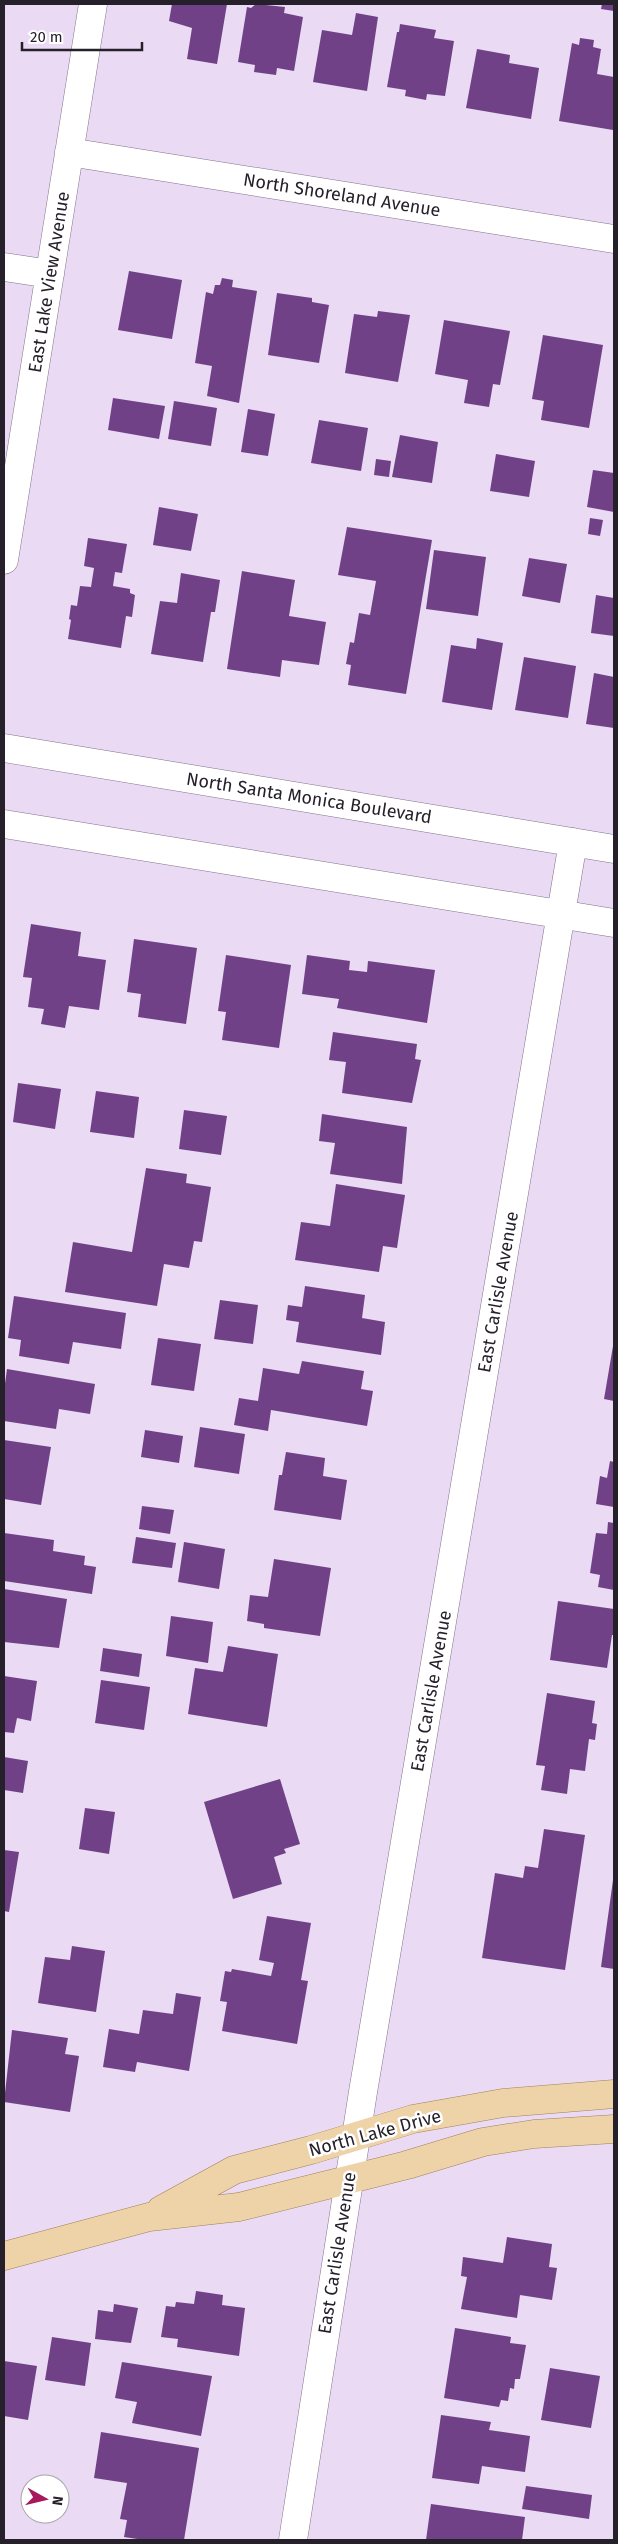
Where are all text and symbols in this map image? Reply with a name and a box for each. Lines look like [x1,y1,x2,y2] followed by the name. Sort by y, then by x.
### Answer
[22,20,142,52] scale bar
[30,28,63,46] text: 20 m
[242,169,442,221] street label: North Shoreland Avenue
[24,190,74,374] street label: East Lake View Avenue
[185,768,433,828] street label: North Santa Monica Boulevard
[473,1210,523,1374] street label: East Carlisle Avenue
[406,1609,456,1773] street label: East Carlisle Avenue
[306,2105,444,2161] street label: North Lake Drive
[313,2170,361,2336] street label: East Carlisle Avenue
[20,2474,70,2524] north arrow
[48,2495,66,2507] text: N

